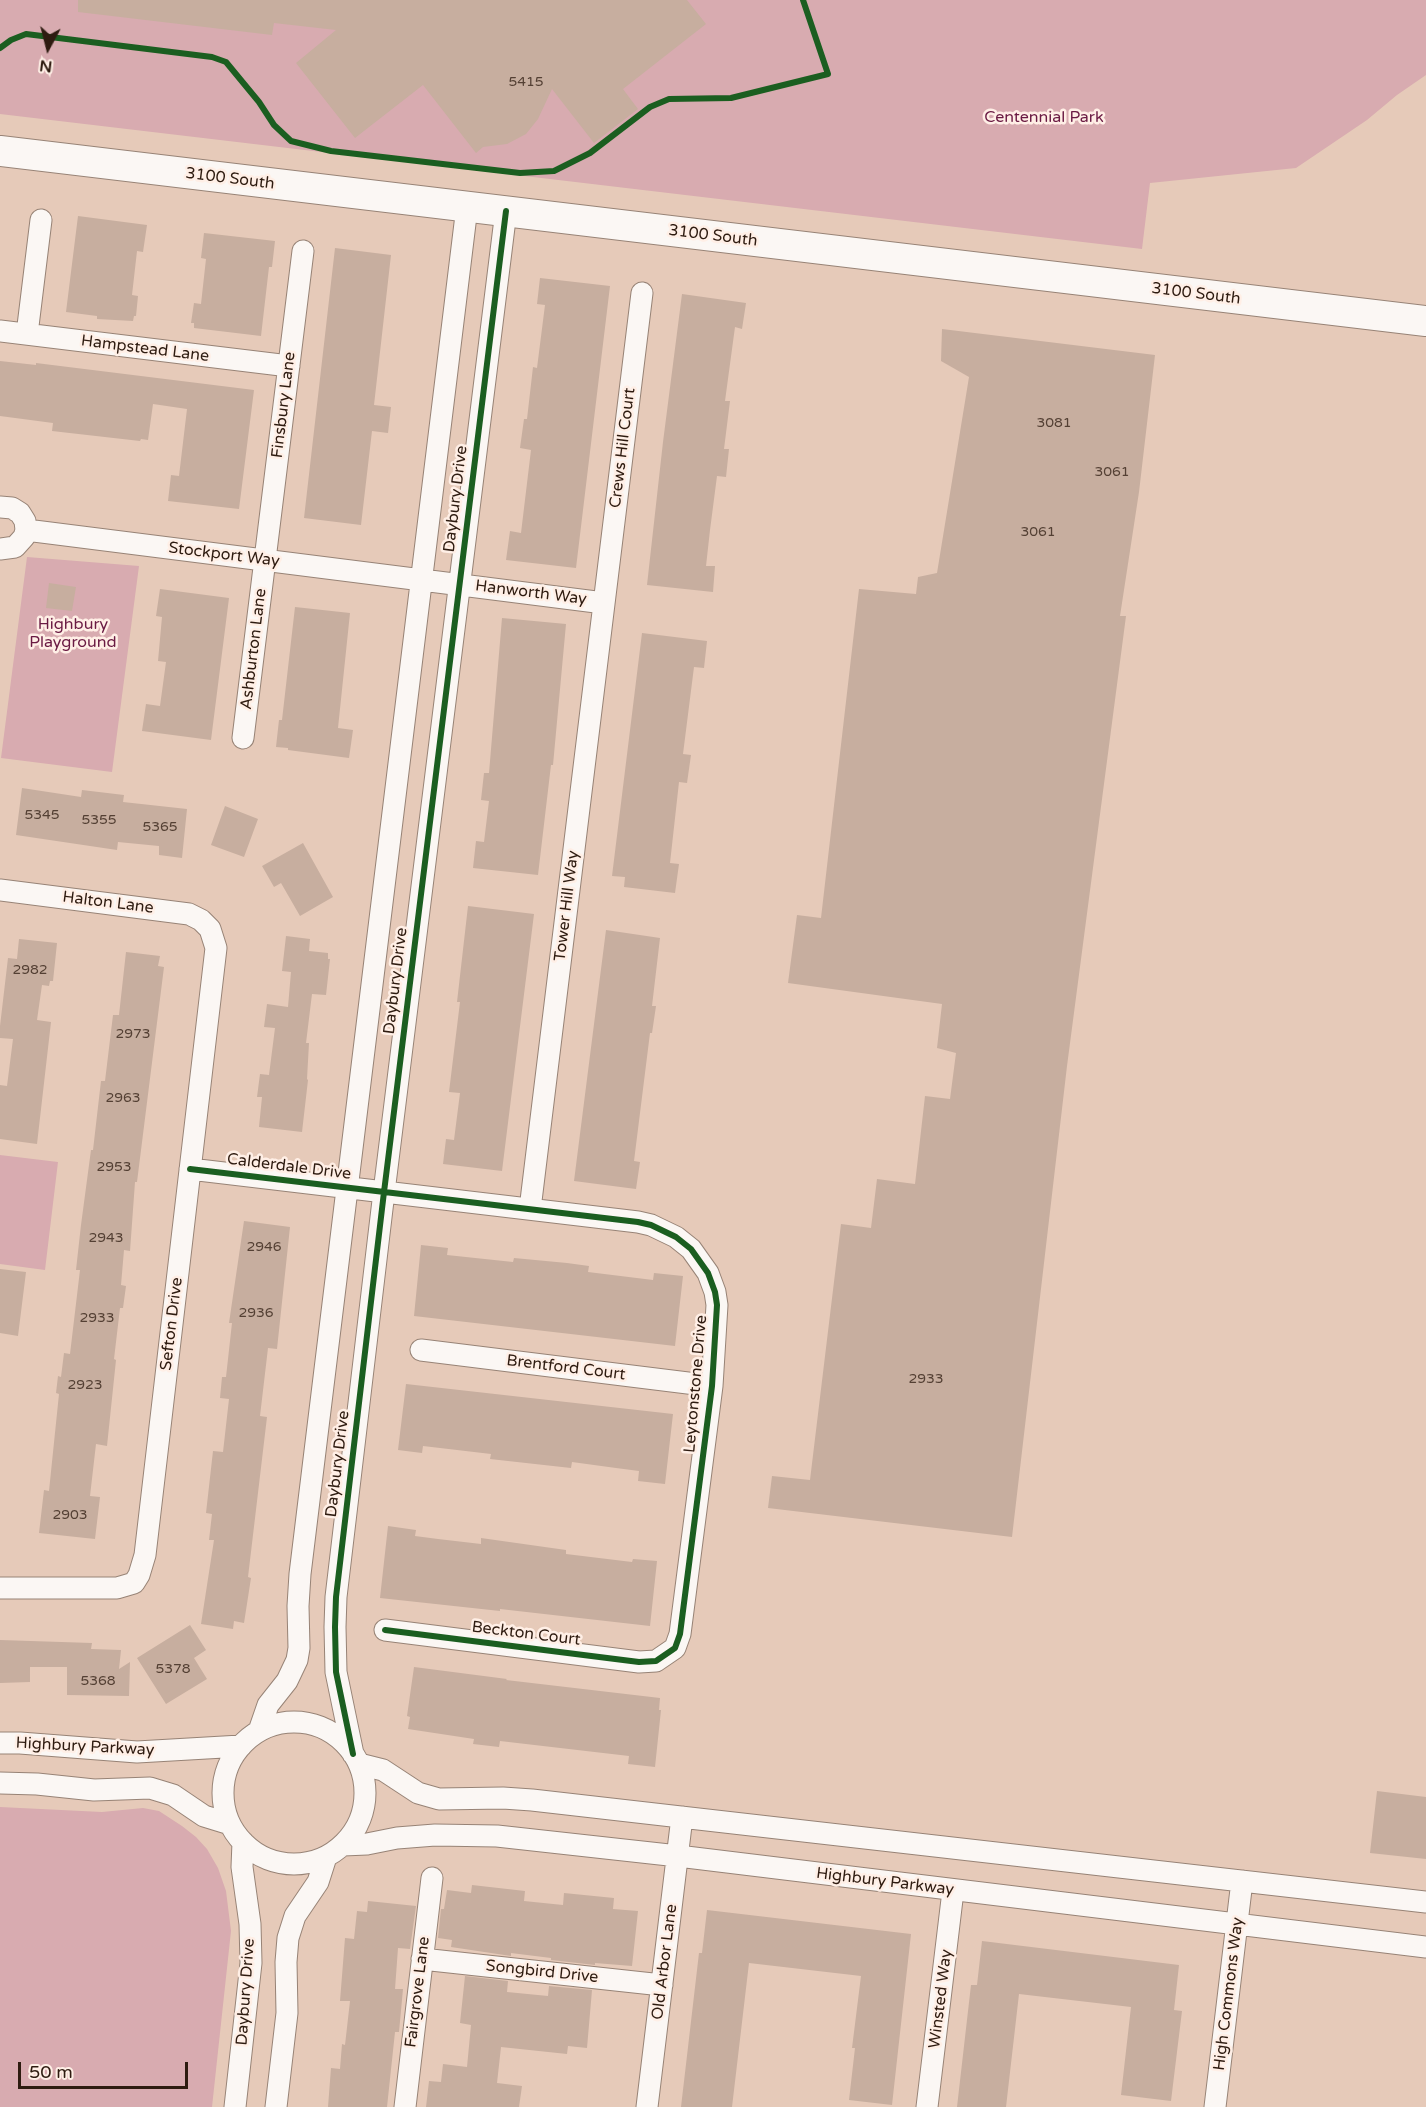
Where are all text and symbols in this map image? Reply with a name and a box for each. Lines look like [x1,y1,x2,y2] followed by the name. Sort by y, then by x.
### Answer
[18,18,78,78] north arrow
[38,55,53,77] text: N
[508,74,544,90] house number: 5415
[984,108,1104,128] park label: Centennial Park
[184,164,276,194] street label: 3100 South
[667,221,759,251] street label: 3100 South
[1150,279,1242,309] street label: 3100 South
[80,332,210,366] street label: Hampstead Lane
[268,351,300,459] street label: Finsbury Lane
[606,387,640,509] street label: Crews Hill Court
[1036,415,1072,431] house number: 3081
[440,445,472,553] street label: Daybury Drive
[1094,464,1130,480] house number: 3061
[1020,524,1056,540] house number: 3061
[167,539,281,571] street label: Stockport Way
[474,577,588,609] street label: Hanworth Way
[237,587,271,711] street label: Ashburton Lane
[29,615,117,653] park label: Highbury Playground
[24,807,60,823] house number: 5345
[81,812,117,828] house number: 5355
[142,819,178,835] house number: 5365
[551,850,583,962] street label: Tower Hill Way
[61,888,155,918] street label: Halton Lane
[380,927,412,1035] street label: Daybury Drive
[12,962,48,978] house number: 2982
[115,1026,151,1042] house number: 2973
[105,1090,141,1106] house number: 2963
[226,1150,352,1184] street label: Calderdale Drive
[96,1159,132,1175] house number: 2953
[88,1230,124,1246] house number: 2943
[246,1239,282,1255] house number: 2946
[157,1276,187,1372] street label: Sefton Drive
[238,1305,274,1321] house number: 2936
[79,1310,115,1326] house number: 2933
[680,1314,712,1454] street label: Leytonstone Drive
[505,1351,627,1385] street label: Brentford Court
[908,1371,944,1387] house number: 2933
[67,1377,103,1393] house number: 2923
[322,1410,354,1518] street label: Daybury Drive
[52,1507,88,1523] house number: 2903
[470,1618,582,1650] street label: Beckton Court
[155,1661,191,1677] house number: 5378
[80,1673,116,1689] house number: 5368
[15,1734,155,1760] street label: Highbury Parkway
[815,1864,955,1900] street label: Highbury Parkway
[648,1903,682,2021] street label: Old Arbor Lane
[1210,1916,1248,2072] street label: High Commons Way
[402,1935,434,2049] street label: Fairgrove Lane
[233,1938,259,2046] street label: Daybury Drive
[925,1948,957,2050] street label: Winsted Way
[485,1957,599,1987] street label: Songbird Drive
[21,2050,190,2088] scale bar
[29,2061,73,2083] text: 50 m

